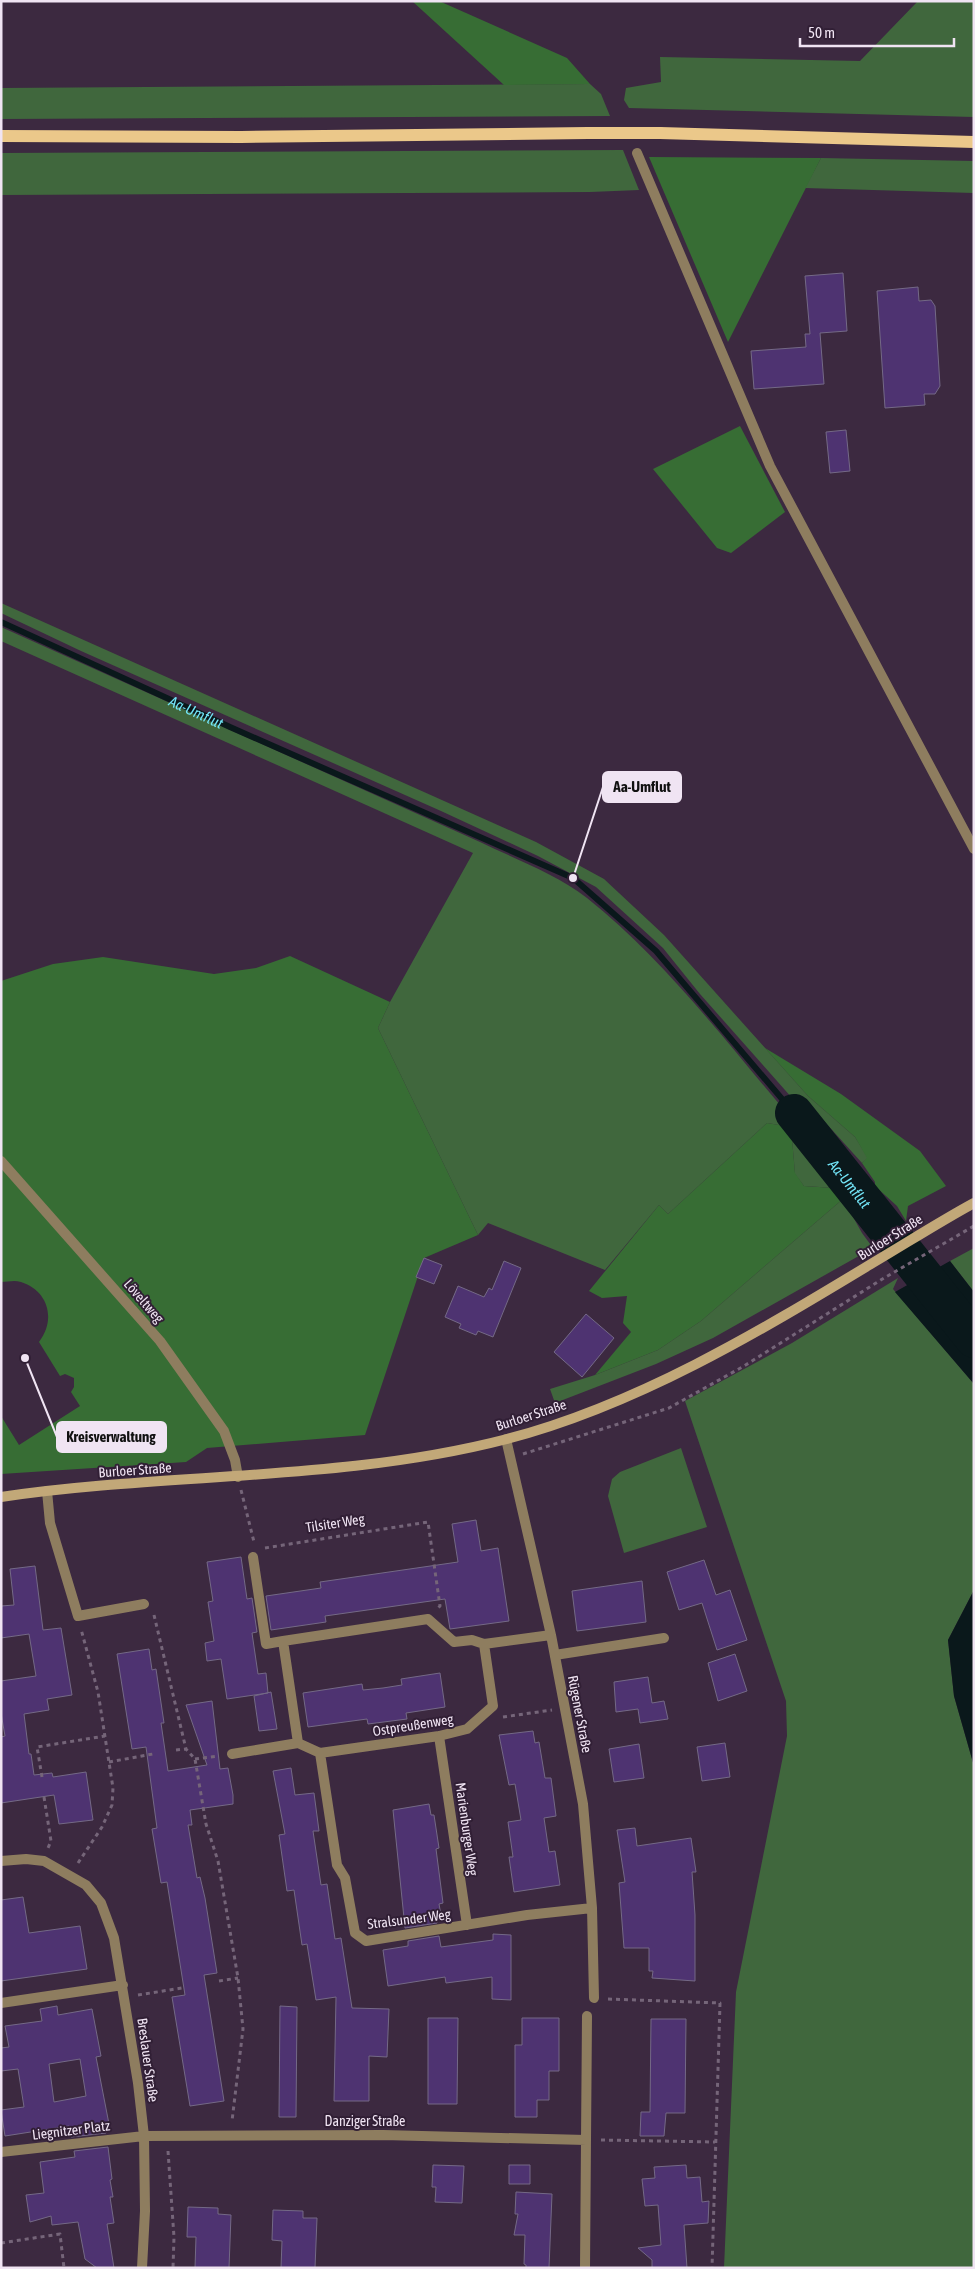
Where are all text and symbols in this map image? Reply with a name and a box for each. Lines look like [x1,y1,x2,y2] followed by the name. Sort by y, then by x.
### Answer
[800,15,954,47] scale bar
[808,24,835,41] text: 50 m
[166,691,227,732] water label: Aa-Umflut
[603,772,681,802] callout: Aa-Umflut
[612,778,671,795] text: Aa-Umflut
[825,1155,875,1212] water label: Aa-Umflut
[855,1211,925,1263] street label: Burloer Straße
[121,1276,167,1326] street label: Löveltweg
[494,1396,568,1434] street label: Burloer Straße
[57,1422,166,1452] callout: Kreisverwaltung
[66,1428,156,1445] text: Kreisverwaltung
[98,1459,172,1481] street label: Burloer Straße
[304,1510,366,1536] street label: Tilsiter Weg
[565,1674,595,1754] street label: Rügener Straße
[372,1711,454,1739] street label: Ostpreußenweg
[453,1781,481,1877] street label: Marienburger Weg
[367,1906,451,1932] street label: Stralsunder Weg
[134,2017,162,2103] street label: Breslauer Straße
[325,2113,405,2129] street label: Danziger Straße
[31,2117,111,2143] street label: Liegnitzer Platz

